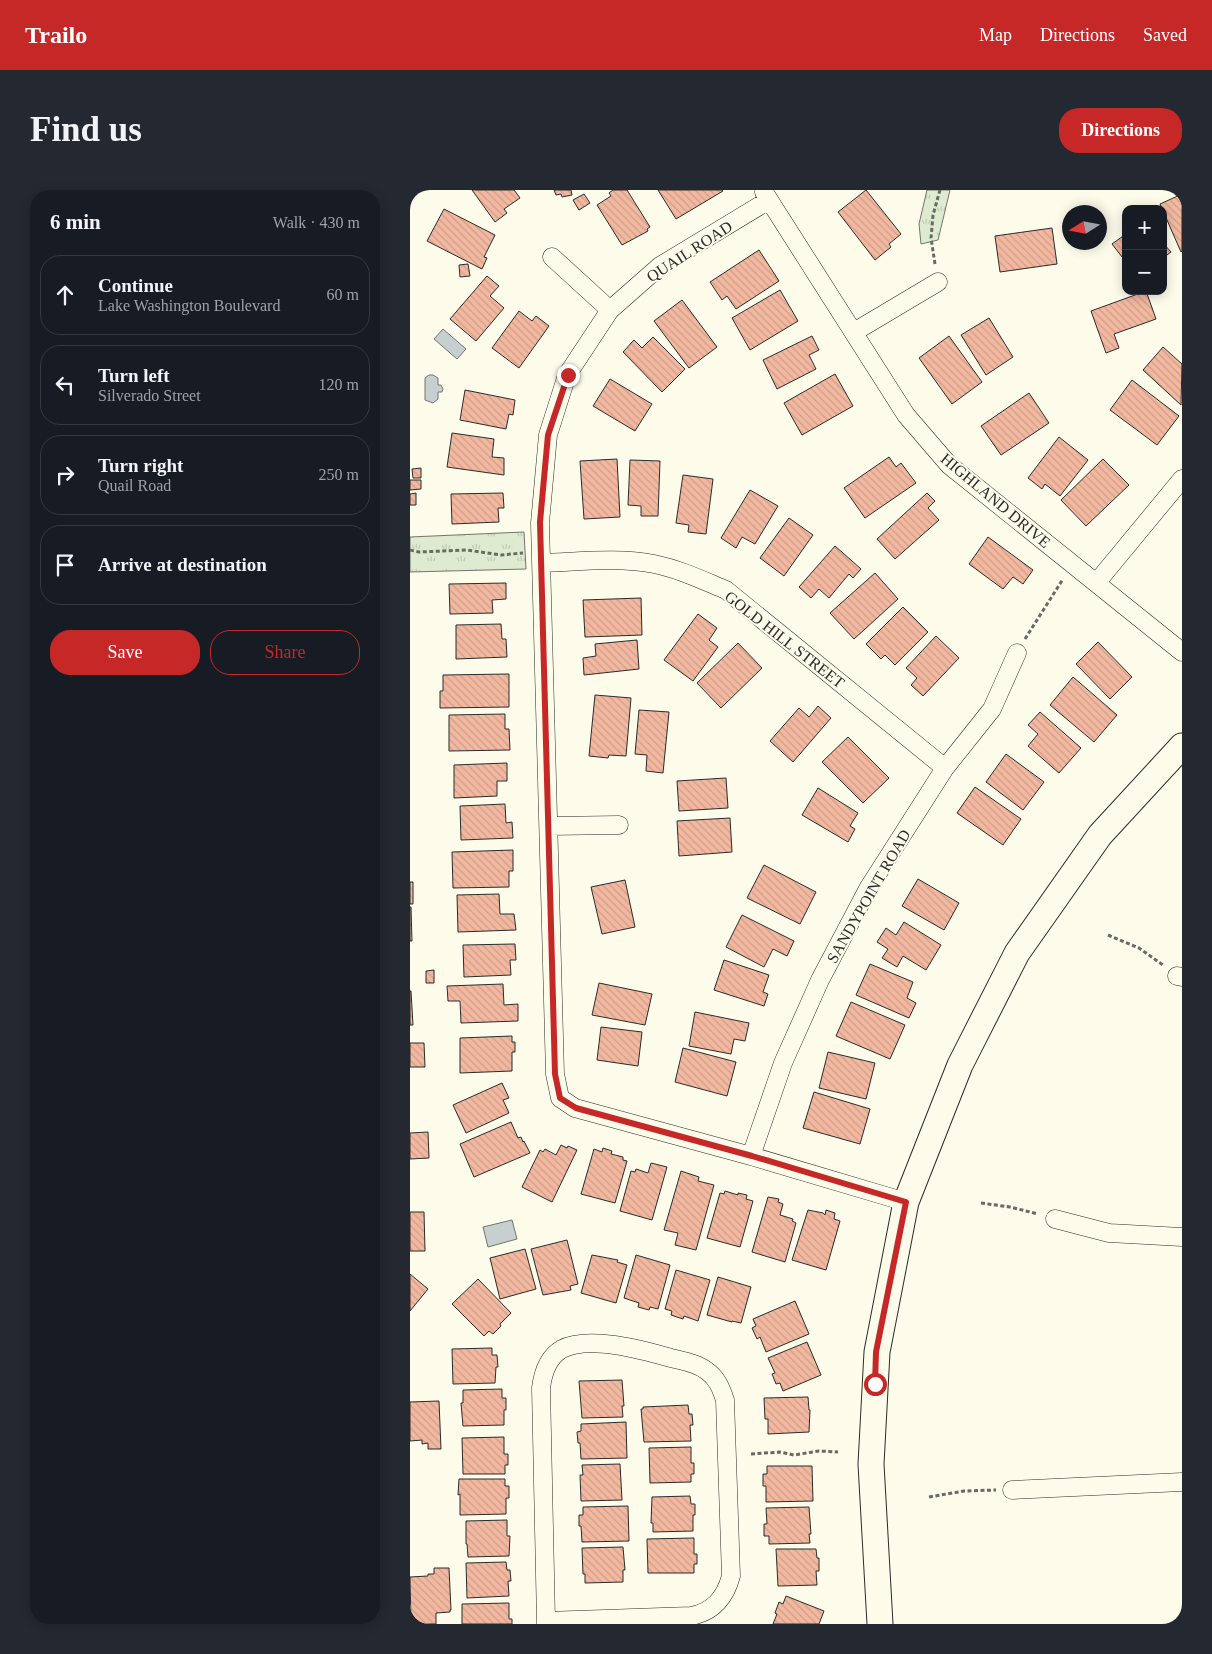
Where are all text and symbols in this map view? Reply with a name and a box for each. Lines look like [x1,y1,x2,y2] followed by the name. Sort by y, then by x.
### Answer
[25,22,87,48] text: Trailo
[979,25,1012,45] text: Map
[1040,25,1115,45] text: Directions
[1143,25,1187,45] text: Saved
[1059,108,1182,153] button: Directions
[30,110,142,149] text: Find us
[1062,205,1107,250] north arrow
[1122,205,1167,295] map controls
[1122,205,1167,250] button: +
[50,210,101,234] text: 6 min
[273,214,360,231] text: Walk · 430 m
[643,217,735,285] street label: QUAIL ROAD
[1122,250,1167,295] button: −
[98,275,173,296] text: Continue
[51,281,79,309] icon: ahead
[327,286,359,303] text: 60 m
[98,297,280,314] text: Lake Washington Boulevard
[557,364,580,387] route end
[98,365,170,386] text: Turn left
[51,371,79,399] icon: left
[319,376,359,393] text: 120 m
[98,387,201,404] text: Silverado Street
[938,450,1054,551] street label: HIGHLAND DRIVE
[98,455,183,476] text: Turn right
[51,461,79,489] icon: right
[319,466,359,483] text: 250 m
[98,477,171,494] text: Quail Road
[51,551,79,579] icon: arrive
[98,554,267,575] text: Arrive at destination
[722,587,848,691] street label: GOLD HILL STREET
[50,630,200,675] button: Save
[210,630,360,675] button: Share
[823,826,914,966] street label: SANDYPOINT ROAD
[864,1373,887,1396] route start

